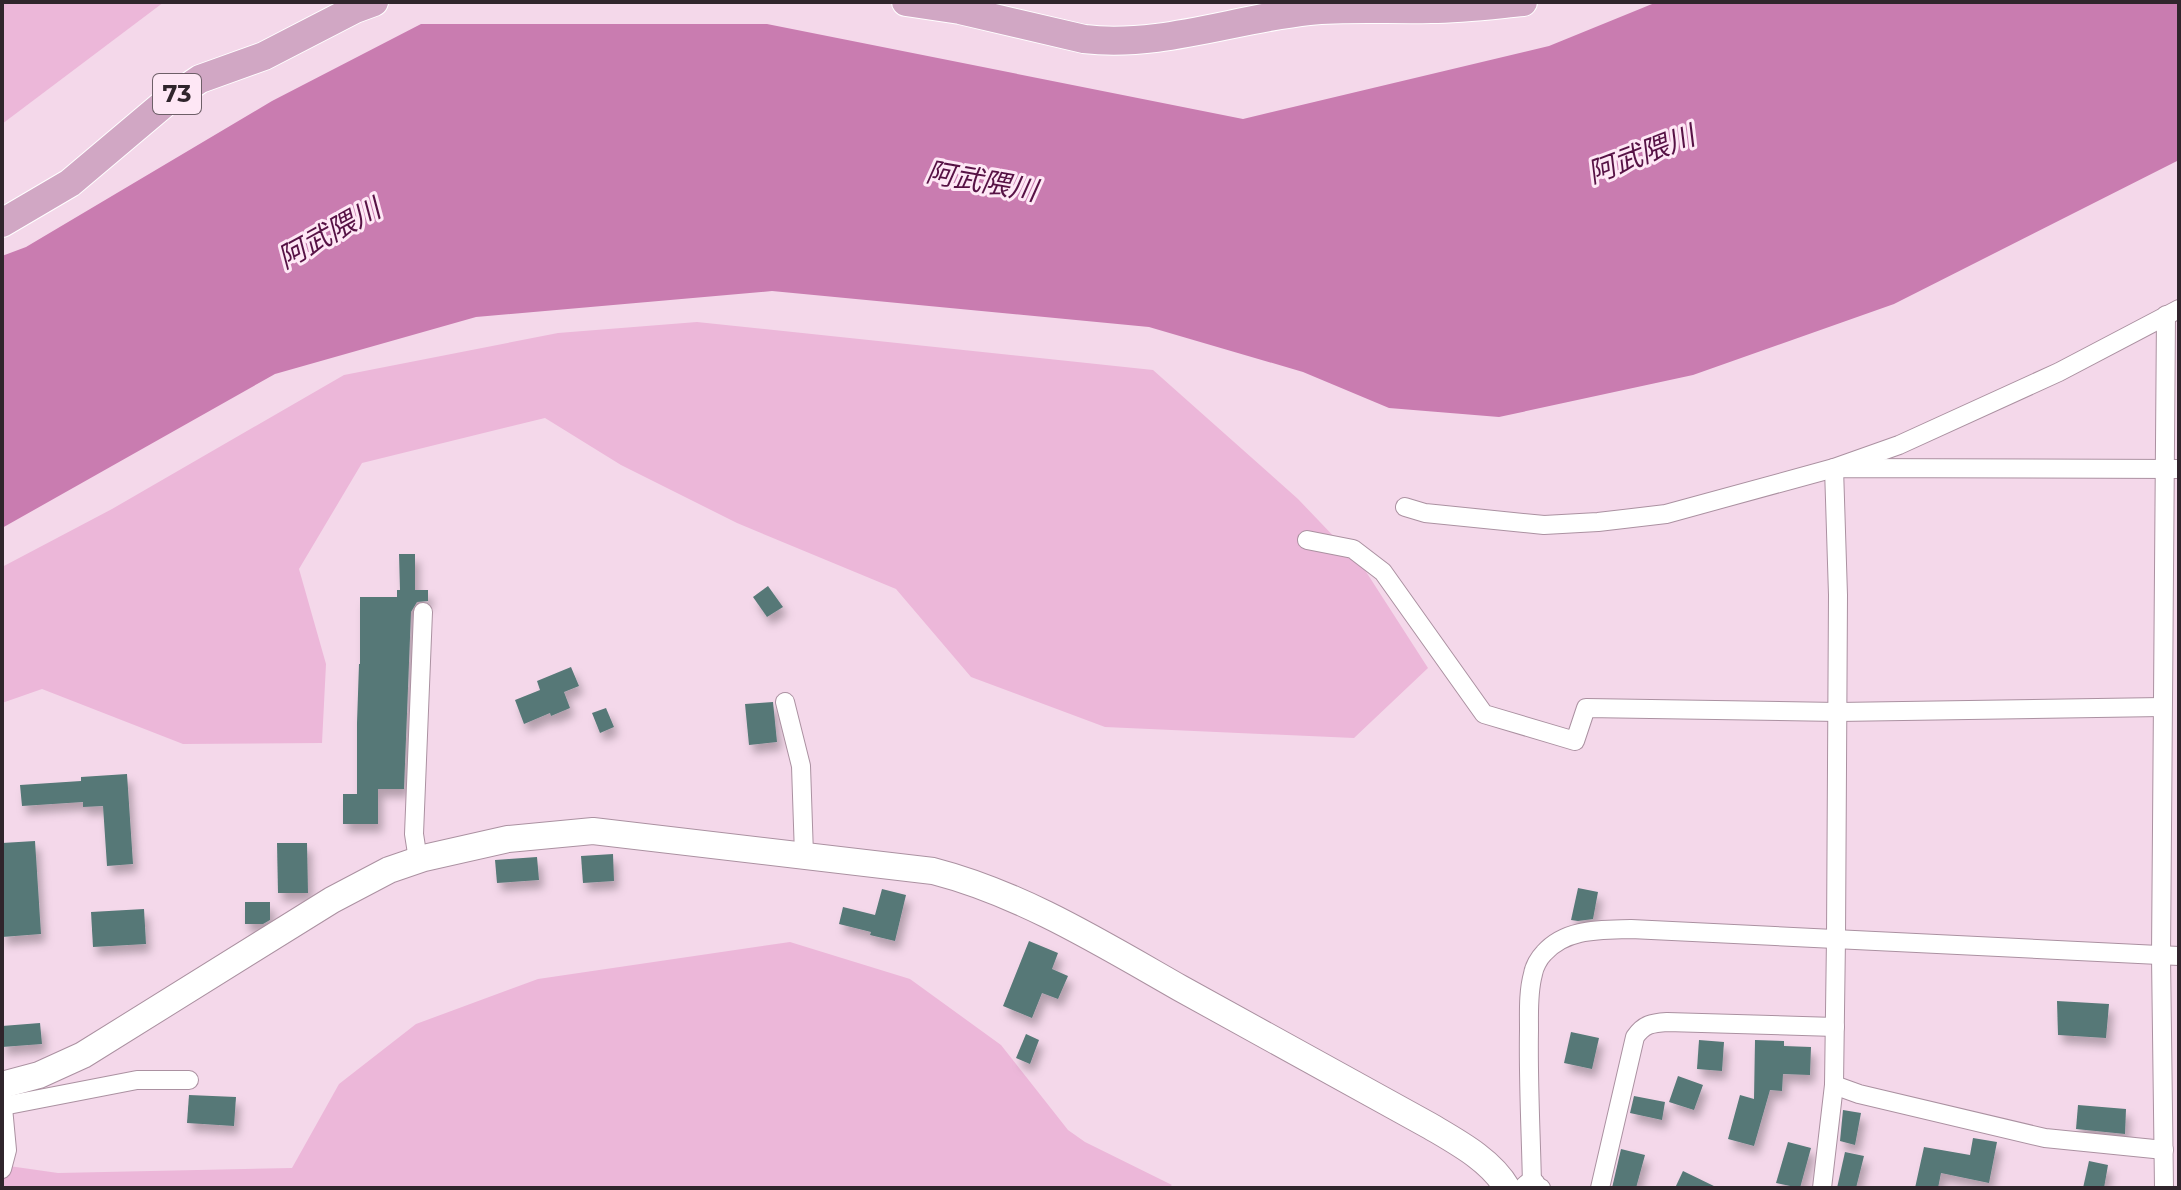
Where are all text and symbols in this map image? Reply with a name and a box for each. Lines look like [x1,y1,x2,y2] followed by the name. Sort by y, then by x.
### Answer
[153,74,201,114] road number: 73
[1583,117,1702,190] water label: 阿武隈川
[924,155,1043,208] water label: 阿武隈川
[272,190,389,275] water label: 阿武隈川

